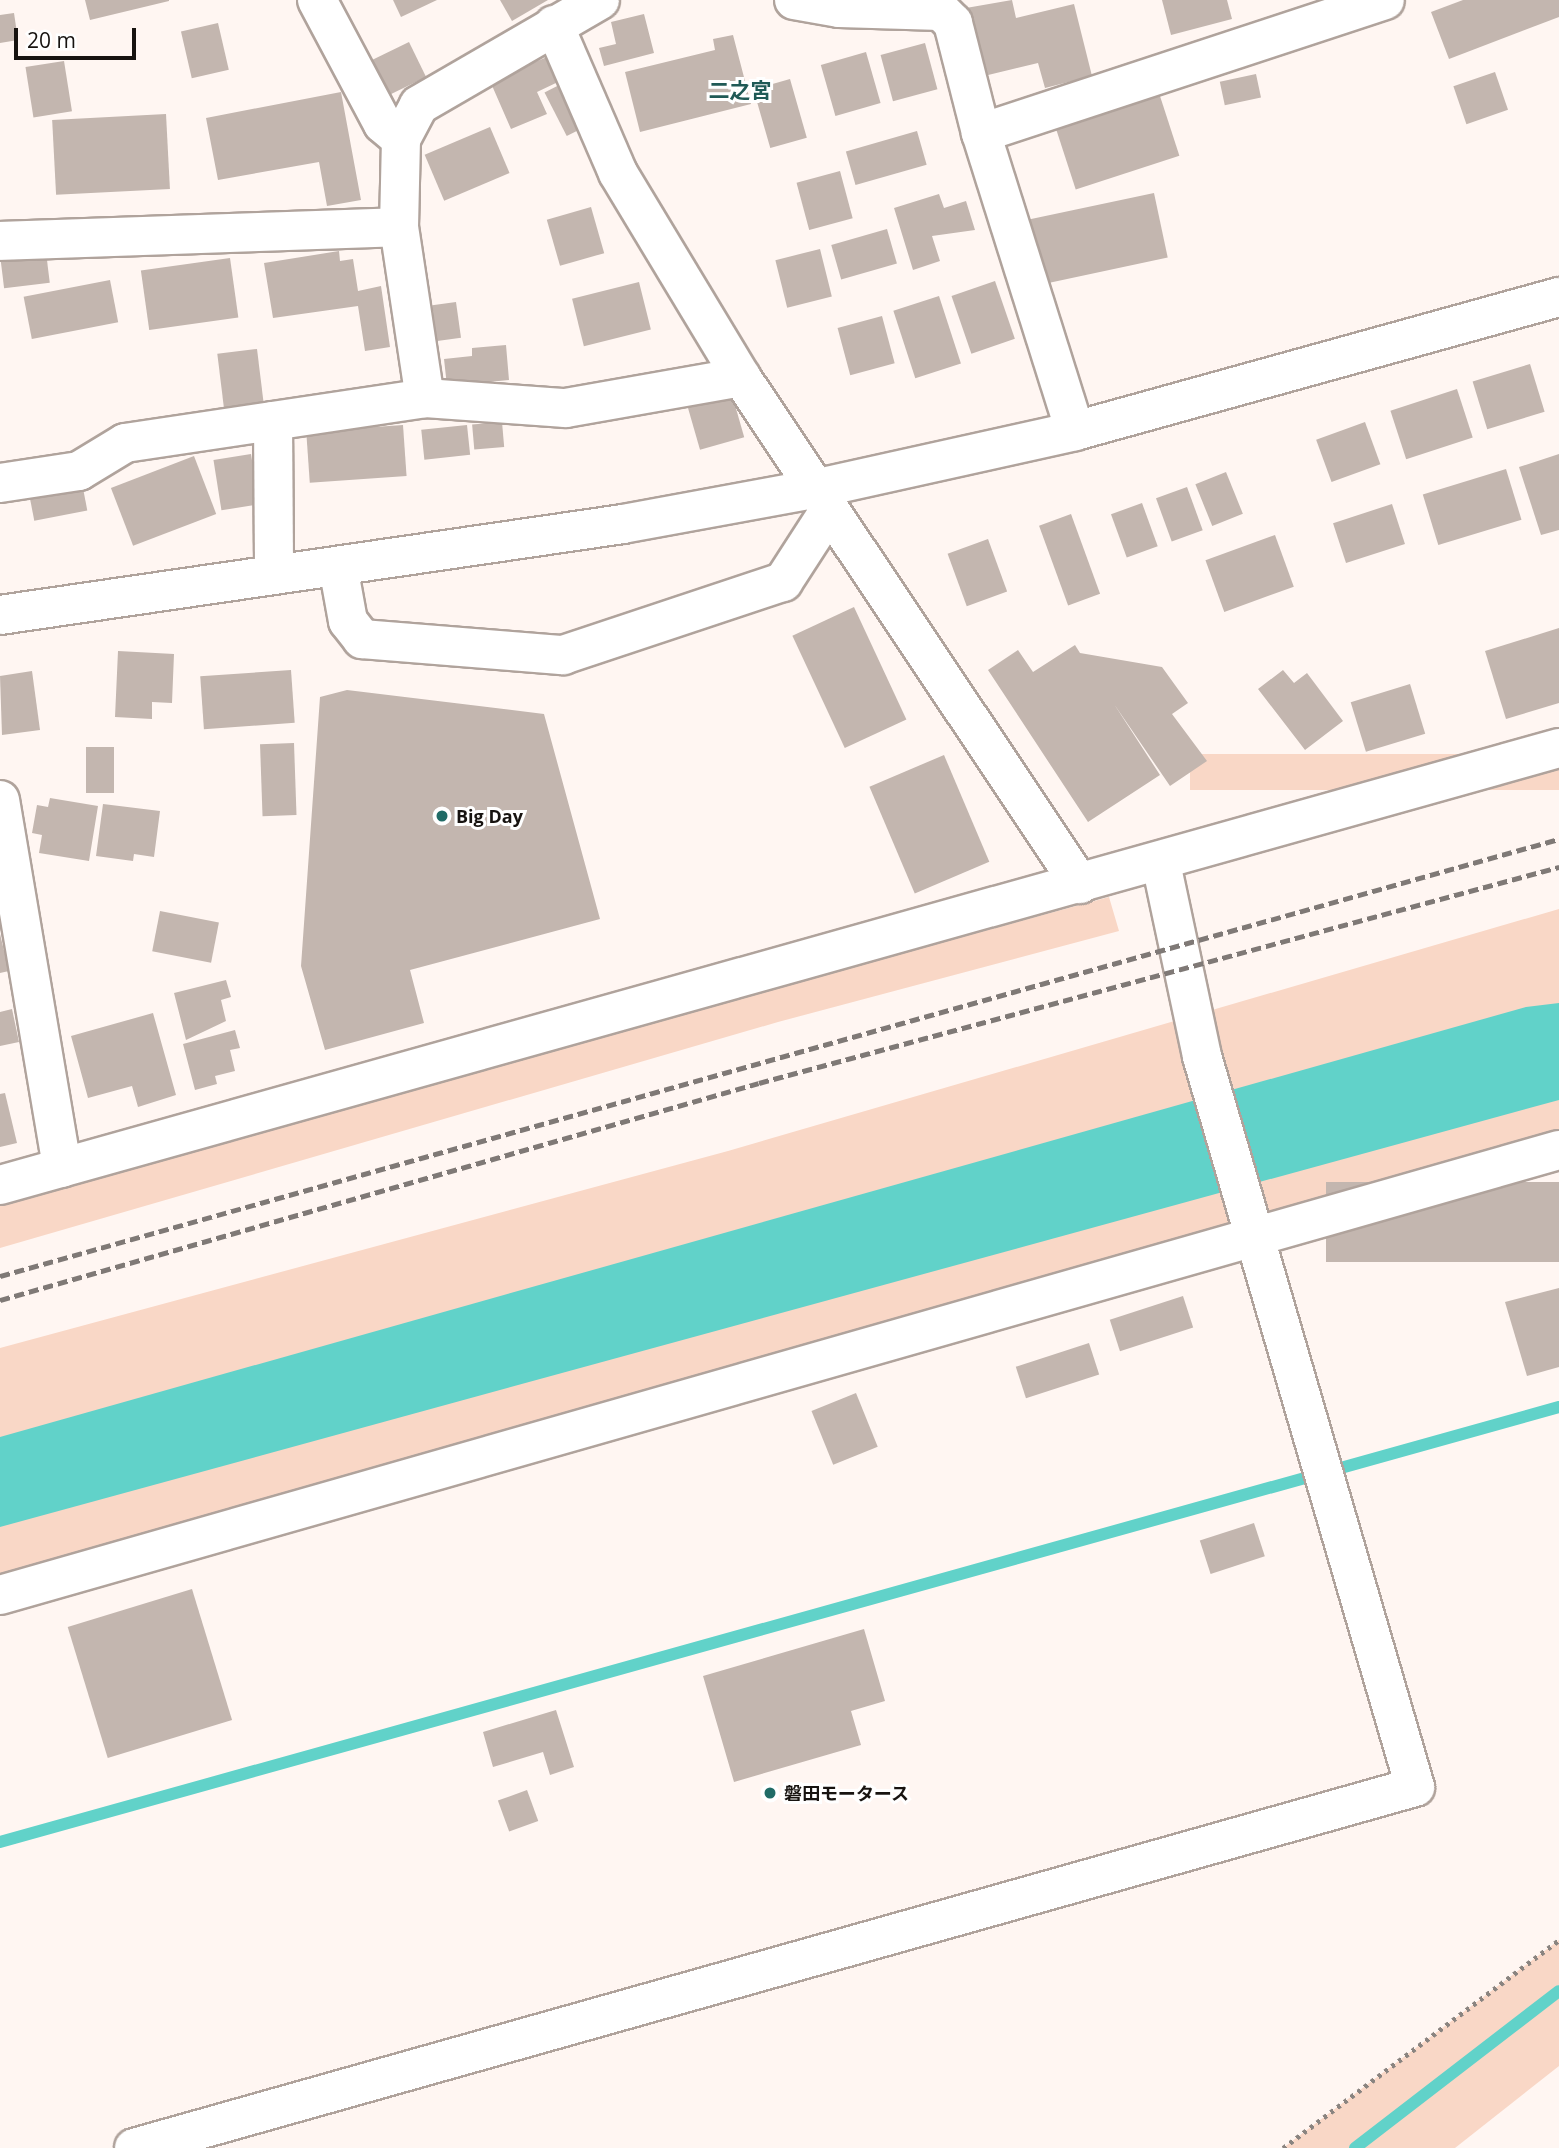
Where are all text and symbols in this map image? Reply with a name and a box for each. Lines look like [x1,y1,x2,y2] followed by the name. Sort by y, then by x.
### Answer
[18,14,140,58] scale bar
[27,26,76,54] text: 20 m
[709,77,771,103] district label: 二之宮
[456,805,523,827] place label: Big Day
[434,808,450,824] marker: Big Day
[784,1782,910,1804] place label: 磐田モータース
[762,1785,778,1801] marker: 磐田モータース

